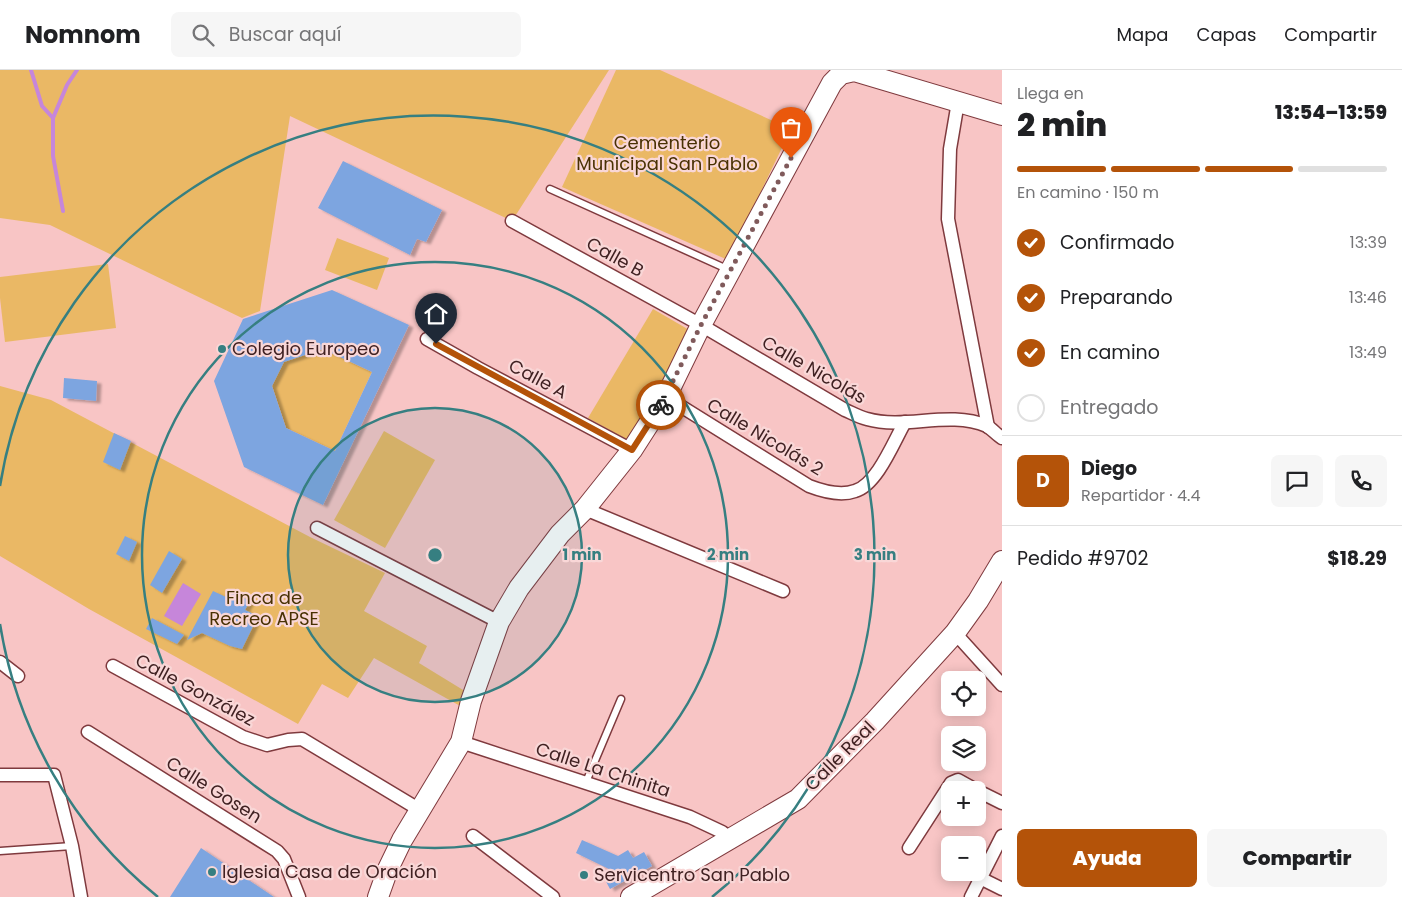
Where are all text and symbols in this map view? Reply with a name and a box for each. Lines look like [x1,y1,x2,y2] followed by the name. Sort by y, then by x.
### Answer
[171,12,521,57] search box
[25,18,141,51] text: Nomnom
[189,21,217,49] icon: search
[229,21,341,48] text: Buscar aquí
[1116,22,1169,47] text: Mapa
[1197,22,1256,47] text: Capas
[1284,22,1377,47] text: Compartir
[1017,82,1084,105] text: Llega en
[1275,99,1387,126] text: 13:54–13:59
[1017,102,1107,147] text: 2 min
[770,107,812,158] pin
[777,114,805,142] icon: bag
[576,130,758,176] park label: Cementerio Municipal San Pablo
[1017,181,1159,204] text: En camino · 150 m
[1017,229,1045,257] icon: check
[1060,229,1174,256] text: Confirmado
[582,231,648,283] street label: Calle B
[1350,231,1387,254] text: 13:39
[1017,284,1045,312] icon: check
[1060,284,1173,311] text: Preparando
[1349,286,1387,309] text: 13:46
[415,293,457,344] pin
[422,300,450,328] icon: home
[758,330,871,409] street label: Calle Nicolás
[232,336,380,361] place label: Colegio Europeo
[1017,339,1045,367] icon: check
[1060,339,1160,366] text: En camino
[1349,341,1387,364] text: 13:49
[216,343,228,355] marker: Colegio Europeo
[505,353,572,404] street label: Calle A
[636,380,686,430] courier
[647,391,675,419] icon: bike
[702,392,828,481] street label: Calle Nicolás 2
[1060,394,1158,421] text: Entregado
[1081,455,1137,482] text: Diego
[1271,455,1323,507] button: chat
[1335,455,1387,507] button: phone
[1036,467,1050,494] text: D
[1081,484,1200,507] text: Repartidor · 4.4
[562,544,602,565] text: 1 min
[707,544,749,565] text: 2 min
[854,544,896,565] text: 3 min
[1017,545,1149,572] text: Pedido #9702
[1327,545,1387,572] text: $18.29
[426,546,444,564] centre of rings
[209,585,319,631] park label: Finca de Recreo APSE
[131,648,259,732] street label: Calle González
[941,671,986,881] map controls
[941,671,986,716] button: locate
[799,715,880,796] street label: Calle Real
[941,726,986,771] button: layers
[533,736,674,803] street label: Calle La Chinita
[162,750,267,829] street label: Calle Gosen
[941,781,986,826] button: +
[1017,829,1197,887] button: Ayuda
[1207,829,1387,887] button: Compartir
[941,836,986,881] button: −
[222,859,437,884] place label: Iglesia Casa de Oración
[594,862,790,887] place label: Servicentro San Pablo
[206,866,218,878] marker: Iglesia Casa de Oración
[578,869,590,881] marker: Servicentro San Pablo

